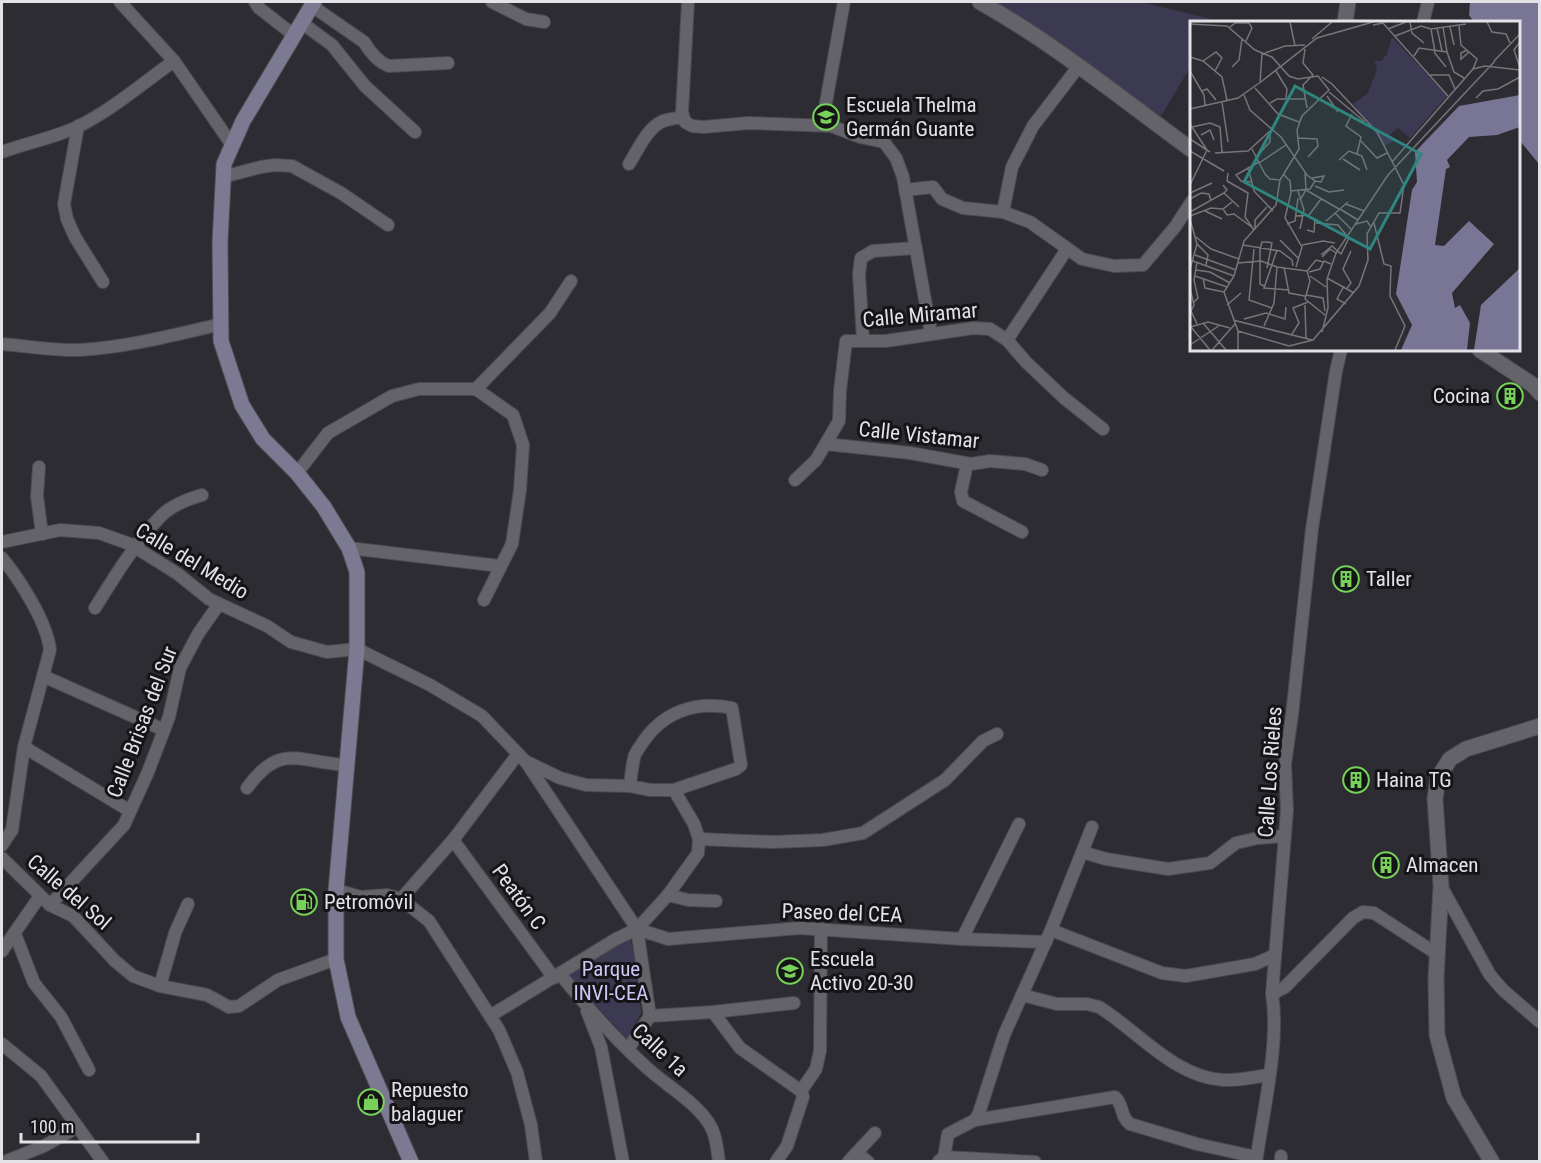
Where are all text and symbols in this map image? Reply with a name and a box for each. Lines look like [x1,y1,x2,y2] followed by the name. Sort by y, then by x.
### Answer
[1190,21,1520,351] inset map
[846,93,977,141] place label: Escuela Thelma Germán Guante
[811,102,841,132] school or university icon: Escuela Thelma Germán Guante
[862,298,978,332] street label: Calle Miramar
[1495,381,1525,411] building icon: Cocina
[1433,384,1490,408] place label: Cocina
[858,417,980,453] street label: Calle Vistamar
[131,518,253,604] street label: Calle del Medio
[1331,564,1361,594] building icon: Taller
[1366,567,1412,591] place label: Taller
[102,643,182,801] street label: Calle Brisas del Sur
[1253,706,1287,838] street label: Calle Los Rieles
[1341,765,1371,795] building icon: Haina TG
[1376,768,1452,792] place label: Haina TG
[22,849,116,935] street label: Calle del Sol
[1371,850,1401,880] building icon: Almacen
[1406,853,1479,877] place label: Almacen
[487,860,551,934] street label: Peatón C
[289,887,319,917] fuel station icon: Petromóvil
[324,890,413,914] place label: Petromóvil
[781,899,903,927] street label: Paseo del CEA
[810,947,914,995] place label: Escuela Activo 20-30
[775,956,805,986] school or university icon: Escuela Activo 20-30
[574,957,648,1005] park label: Parque INVI-CEA
[627,1018,693,1082] street label: Calle 1a
[391,1078,468,1126] place label: Repuesto balaguer
[356,1087,386,1117] shop icon: Repuesto balaguer
[21,1106,198,1144] scale bar
[30,1116,74,1137] text: 100 m

